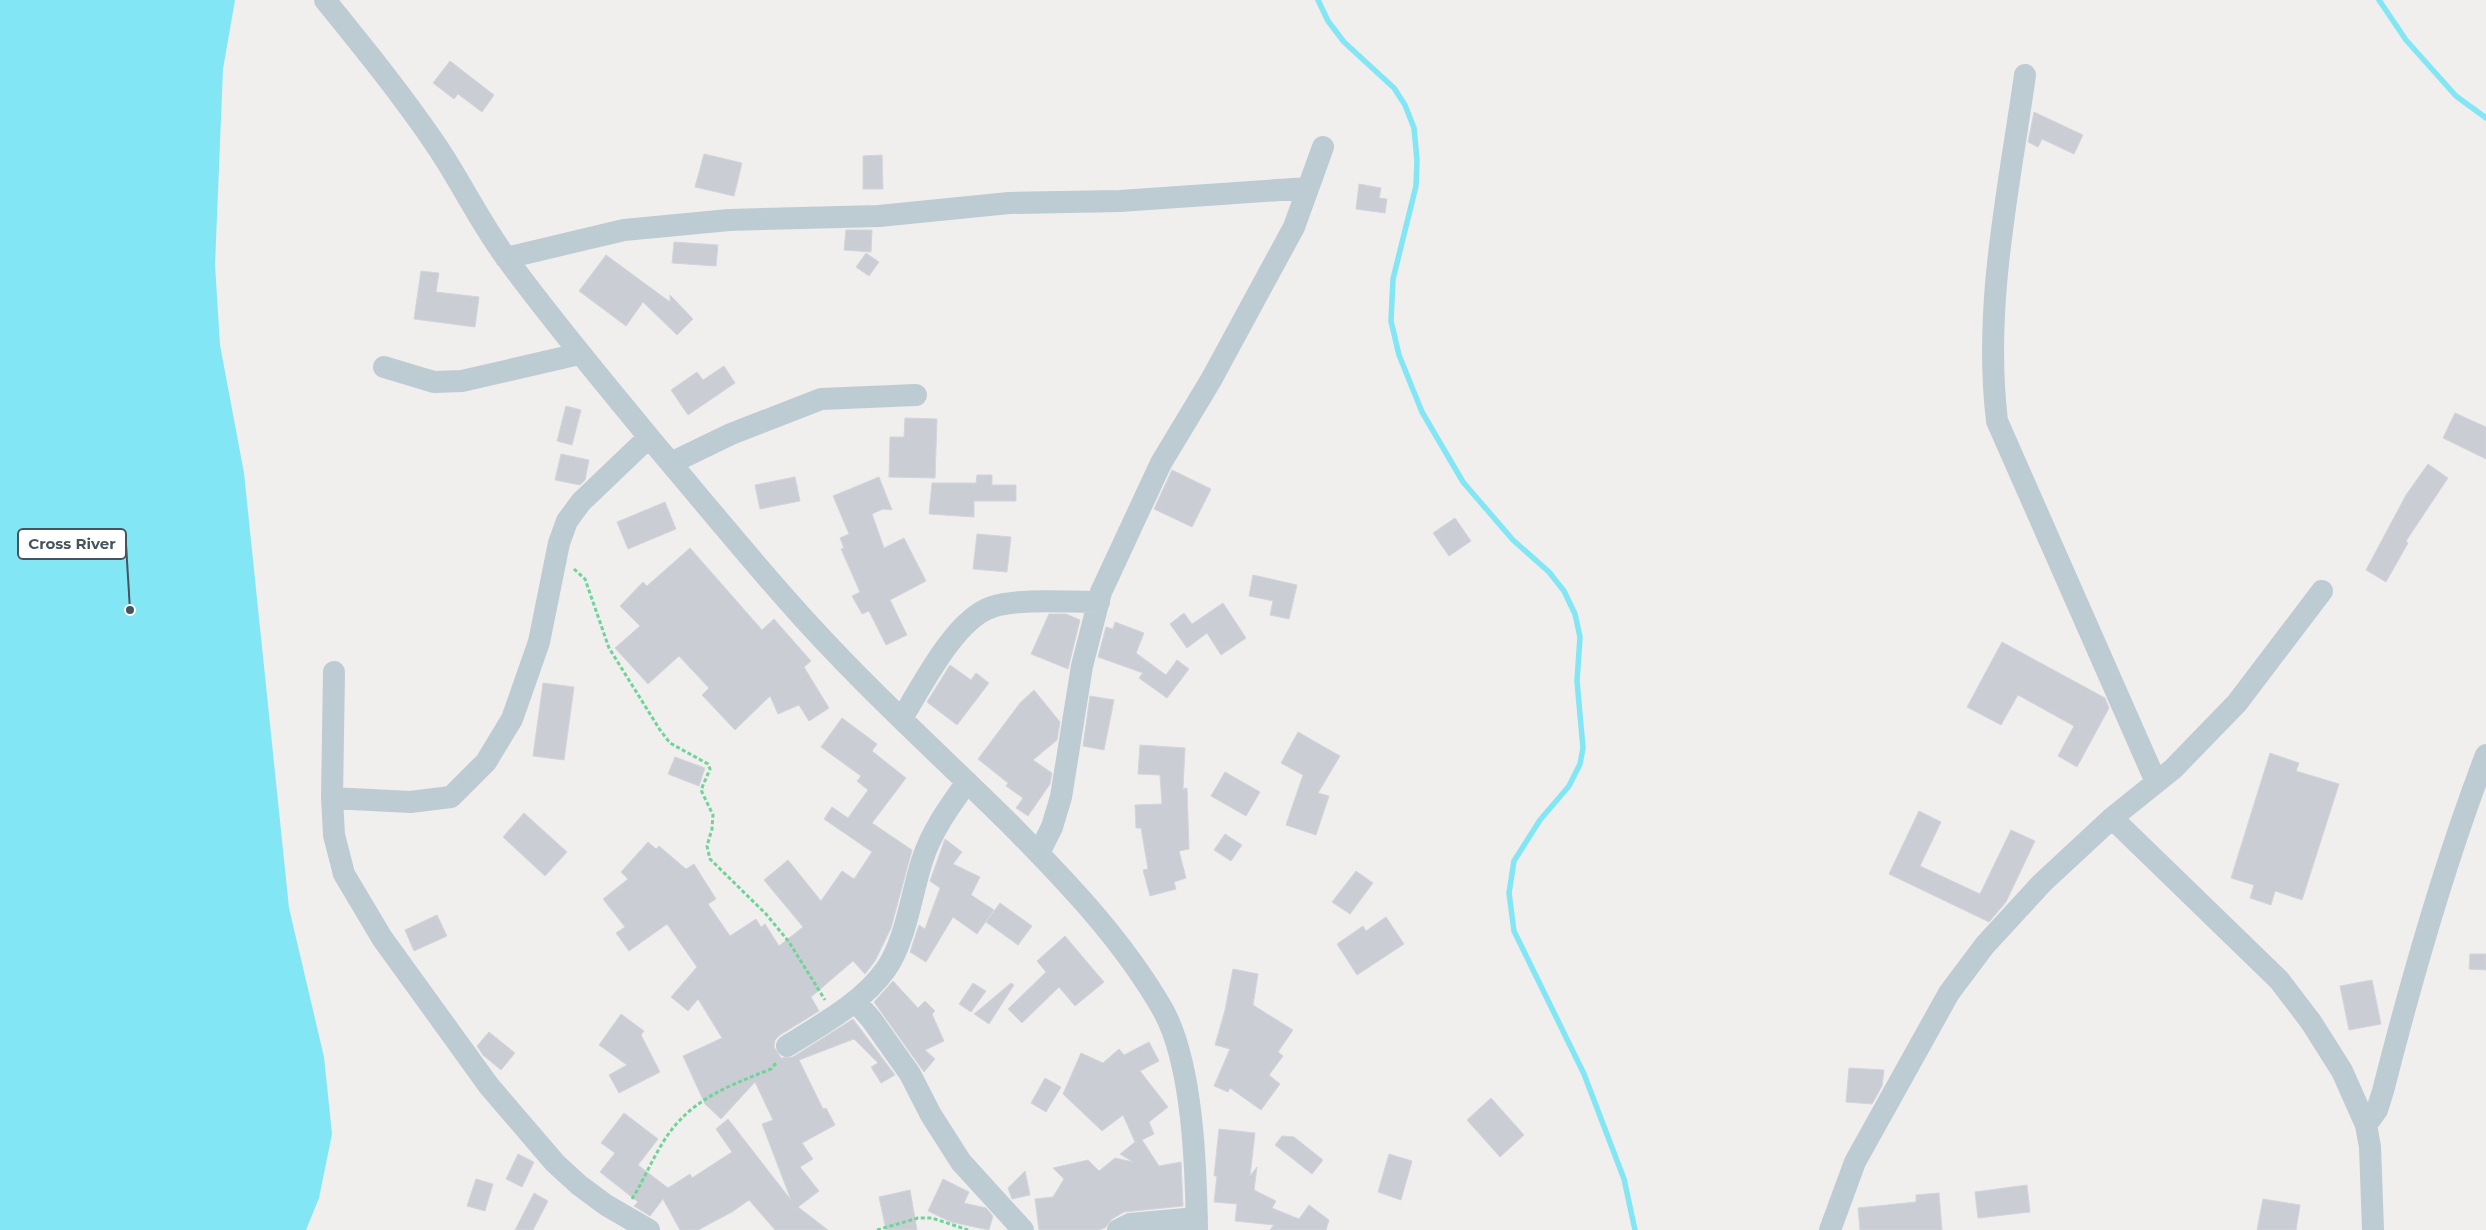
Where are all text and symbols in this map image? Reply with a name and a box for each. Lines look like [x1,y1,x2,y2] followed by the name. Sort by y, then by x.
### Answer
[18,529,126,559] callout: Cross River
[28,534,116,553] text: Cross River

